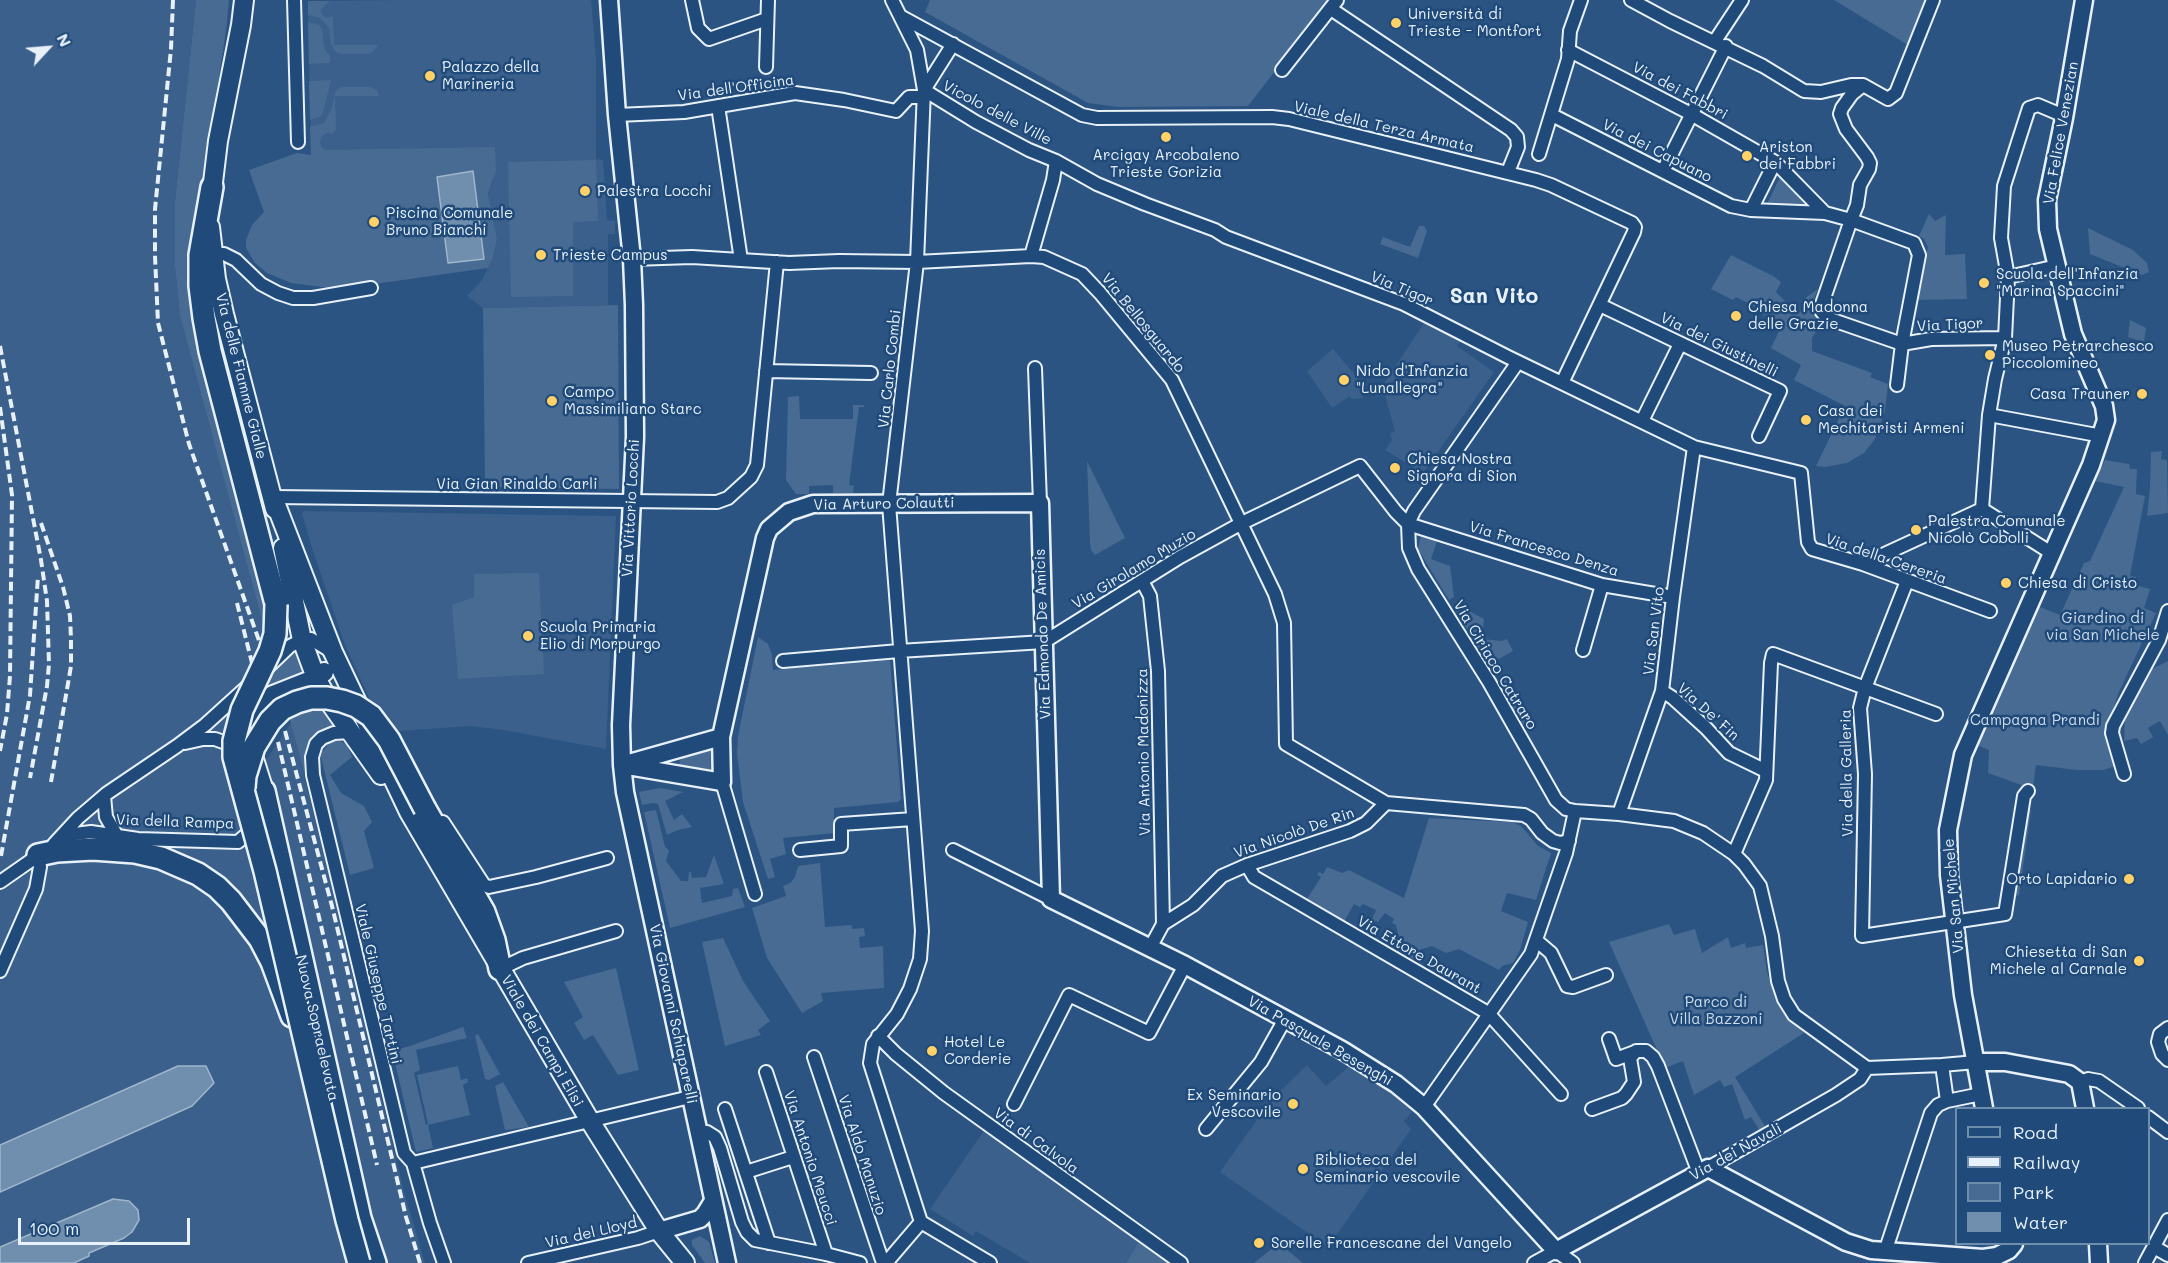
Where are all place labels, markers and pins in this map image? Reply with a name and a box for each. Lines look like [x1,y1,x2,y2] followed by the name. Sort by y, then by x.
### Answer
[1408,5,1541,40] place label: Università di Trieste - Montfort
[1389,16,1403,30] marker: Università di Trieste - Montfort
[442,58,540,93] place label: Palazzo della Marineria
[423,69,437,83] marker: Palazzo della Marineria
[1159,130,1173,144] marker: Arcigay Arcobaleno Trieste Gorizia
[1759,138,1836,173] place label: Ariston dei Fabbri
[1093,146,1239,181] place label: Arcigay Arcobaleno Trieste Gorizia
[1740,149,1754,163] marker: Ariston dei Fabbri
[597,182,712,200] place label: Palestra Locchi
[578,184,592,198] marker: Palestra Locchi
[386,204,513,239] place label: Piscina Comunale Bruno Bianchi
[367,215,381,229] marker: Piscina Comunale Bruno Bianchi
[553,246,667,264] place label: Trieste Campus
[534,248,548,262] marker: Trieste Campus
[1996,265,2139,300] place label: Scuola dell'Infanzia "Marina Spaccini"
[1977,276,1991,290] marker: Scuola dell'Infanzia "Marina Spaccini"
[1748,298,1868,333] place label: Chiesa Madonna delle Grazie
[1729,309,1743,323] marker: Chiesa Madonna delle Grazie
[2002,337,2153,372] place label: Museo Petrarchesco Piccolomineo
[1983,348,1997,362] marker: Museo Petrarchesco Piccolomineo
[1356,362,1468,397] place label: Nido d'Infanzia "Lunallegra"
[1337,373,1351,387] marker: Nido d'Infanzia "Lunallegra"
[564,383,701,418] place label: Campo Massimiliano Starc
[2030,385,2130,403] place label: Casa Trauner
[2135,387,2149,401] marker: Casa Trauner
[545,394,559,408] marker: Campo Massimiliano Starc
[1818,402,1965,437] place label: Casa dei Mechitaristi Armeni
[1799,413,1813,427] marker: Casa dei Mechitaristi Armeni
[1407,450,1517,485] place label: Chiesa Nostra Signora di Sion
[1388,461,1402,475] marker: Chiesa Nostra Signora di Sion
[1928,512,2066,547] place label: Palestra Comunale Nicolò Cobolli
[1909,523,1923,537] marker: Palestra Comunale Nicolò Cobolli
[2018,574,2137,592] place label: Chiesa di Cristo
[1999,576,2013,590] marker: Chiesa di Cristo
[540,618,661,653] place label: Scuola Primaria Elio di Morpurgo
[521,629,535,643] marker: Scuola Primaria Elio di Morpurgo
[2006,870,2117,888] place label: Orto Lapidario
[2122,872,2136,886] marker: Orto Lapidario
[1990,943,2127,978] place label: Chiesetta di San Michele al Carnale
[2132,954,2146,968] marker: Chiesetta di San Michele al Carnale
[944,1033,1011,1068] place label: Hotel Le Corderie
[925,1044,939,1058] marker: Hotel Le Corderie
[1187,1086,1281,1121] place label: Ex Seminario Vescovile
[1286,1097,1300,1111] marker: Ex Seminario Vescovile
[1315,1151,1461,1186] place label: Biblioteca del Seminario vescovile
[1296,1162,1310,1176] marker: Biblioteca del Seminario vescovile
[1271,1234,1512,1252] place label: Sorelle Francescane del Vangelo
[1252,1236,1266,1250] marker: Sorelle Francescane del Vangelo

